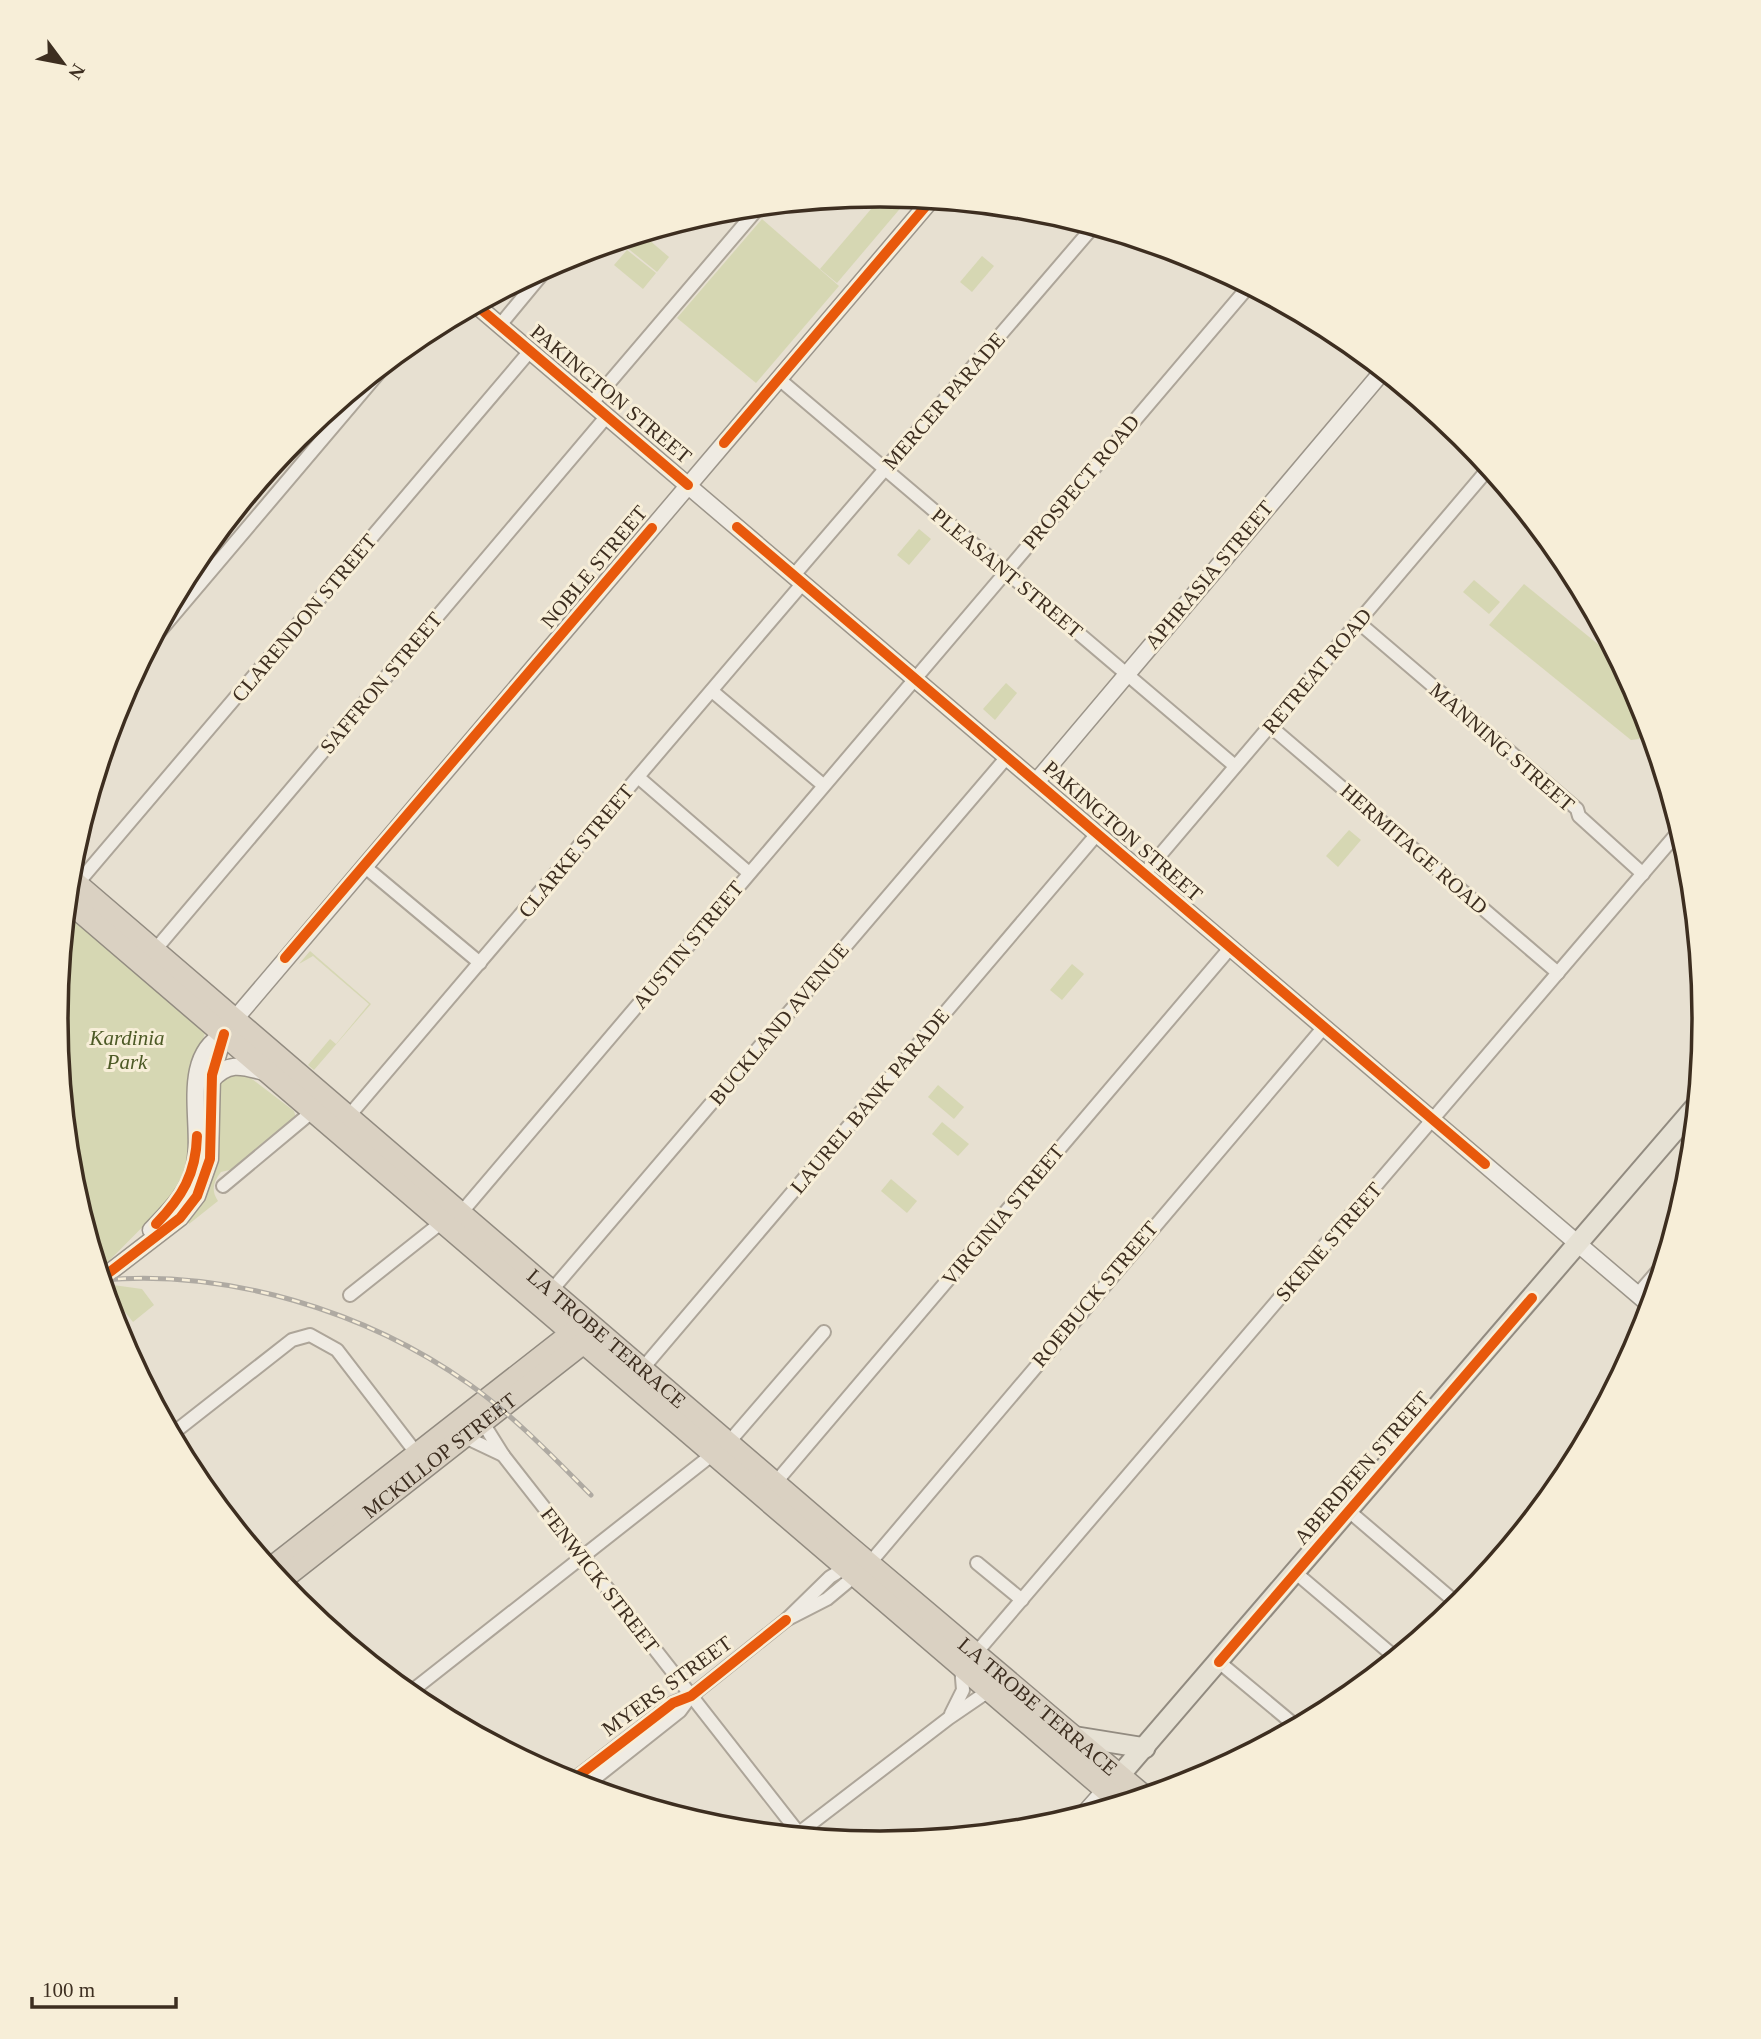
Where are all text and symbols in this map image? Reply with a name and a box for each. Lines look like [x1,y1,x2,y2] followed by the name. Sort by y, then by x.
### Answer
[28,28,98,98] north arrow
[64,60,90,83] text: N
[526,320,696,468] street label: PAKINGTON STREET
[878,328,1010,474] street label: MERCER PARADE
[1018,410,1144,554] street label: PROSPECT ROAD
[1140,496,1278,654] street label: APHRASIA STREET
[536,501,652,633] street label: NOBLE STREET
[927,503,1087,643] street label: PLEASANT STREET
[227,529,381,707] street label: CLARENDON STREET
[1257,603,1377,739] street label: RETREAT ROAD
[315,607,447,758] street label: SAFFRON STREET
[1425,678,1579,816] street label: MANNING STREET
[1039,756,1207,907] street label: PAKINGTON STREET
[513,779,639,922] street label: CLARKE STREET
[1336,779,1492,919] street label: HERMITAGE ROAD
[628,876,748,1014] street label: AUSTIN STREET
[704,938,854,1110] street label: BUCKLAND AVENUE
[786,1004,954,1198] street label: LAUREL BANK PARADE
[88,1026,165,1074] park label: Kardinia Park
[937,1139,1069,1290] street label: VIRGINIA STREET
[1271,1177,1387,1306] street label: SKENE STREET
[1027,1216,1163,1372] street label: ROEBUCK STREET
[522,1264,691,1413] street label: LA TROBE TERRACE
[1289,1387,1435,1549] street label: ABERDEEN STREET
[358,1388,521,1523] street label: MCKILLOP STREET
[536,1503,664,1658] street label: FENWICK STREET
[597,1631,737,1741] street label: MYERS STREET
[953,1632,1122,1781] street label: LA TROBE TERRACE
[32,1966,175,2010] scale bar
[42,1978,95,2002] text: 100 m

